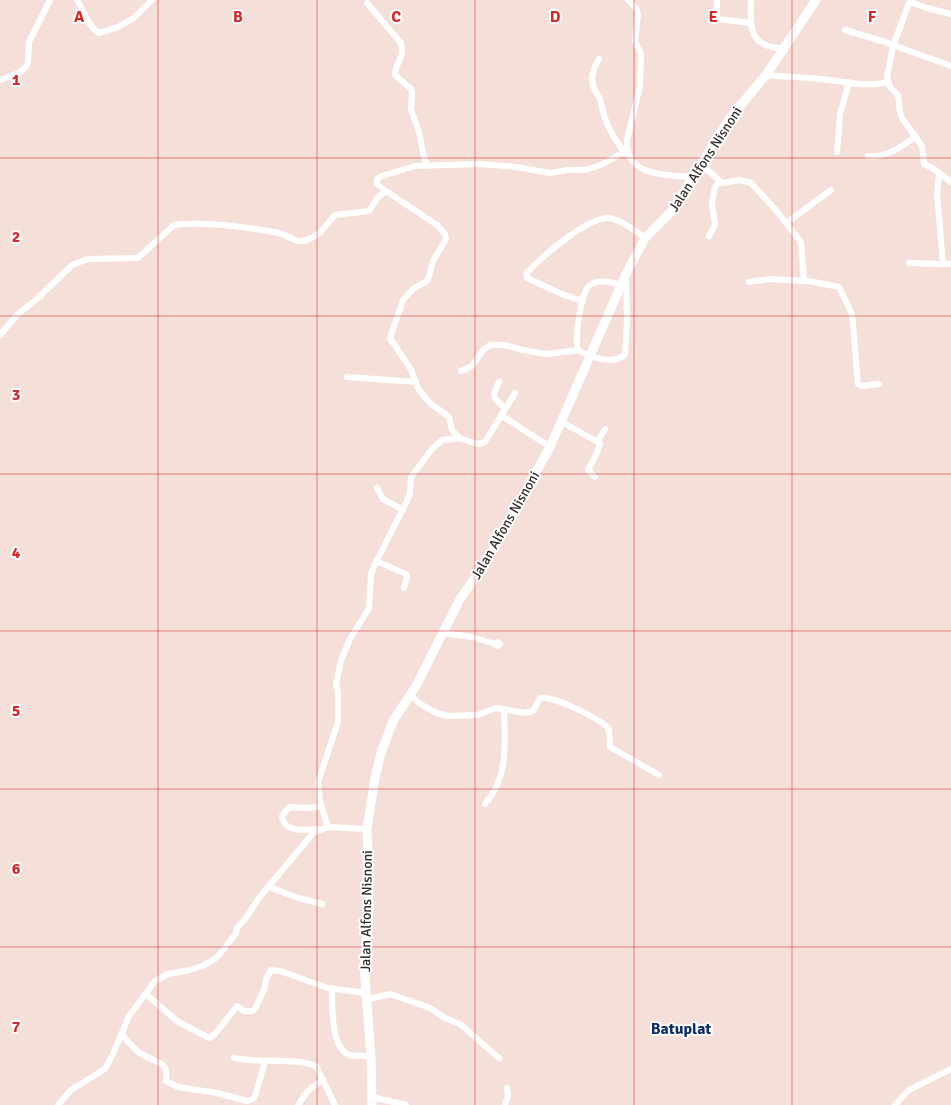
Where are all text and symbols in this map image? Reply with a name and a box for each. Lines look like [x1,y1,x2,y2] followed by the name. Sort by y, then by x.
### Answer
[74,7,85,27] text: A
[233,7,243,27] text: B
[391,7,401,27] text: C
[550,7,561,27] text: D
[708,7,718,27] text: E
[868,7,877,27] text: F
[12,70,21,90] text: 1
[665,104,746,215] street label: Jalan Alfons Nisnoni
[12,227,20,247] text: 2
[12,385,20,405] text: 3
[468,468,543,582] street label: Jalan Alfons Nisnoni
[12,543,21,563] text: 4
[12,701,20,721] text: 5
[357,850,376,972] street label: Jalan Alfons Nisnoni
[12,859,21,879] text: 6
[12,1017,21,1037] text: 7
[651,1019,711,1039] district label: Batuplat

